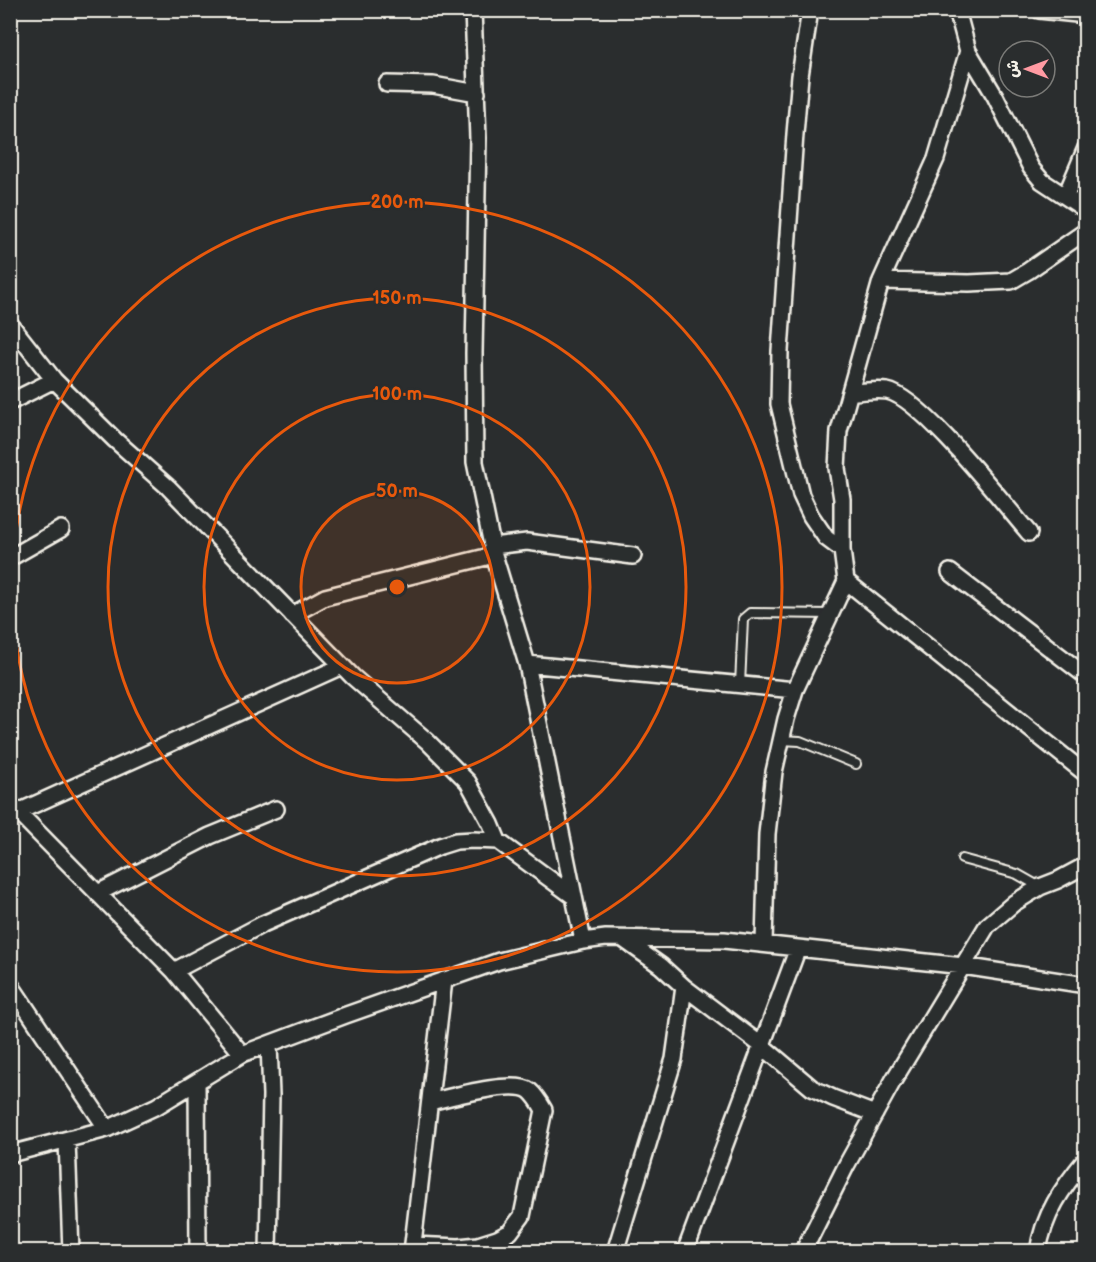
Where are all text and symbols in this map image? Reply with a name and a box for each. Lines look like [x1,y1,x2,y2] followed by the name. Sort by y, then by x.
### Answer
[997,39,1057,99] north arrow
[1004,60,1023,78] text: ش
[370,192,424,213] text: 200 m
[372,288,422,309] text: 150 m
[372,384,422,405] text: 100 m
[376,481,418,502] text: 50 m
[387,577,407,597] centre of rings

